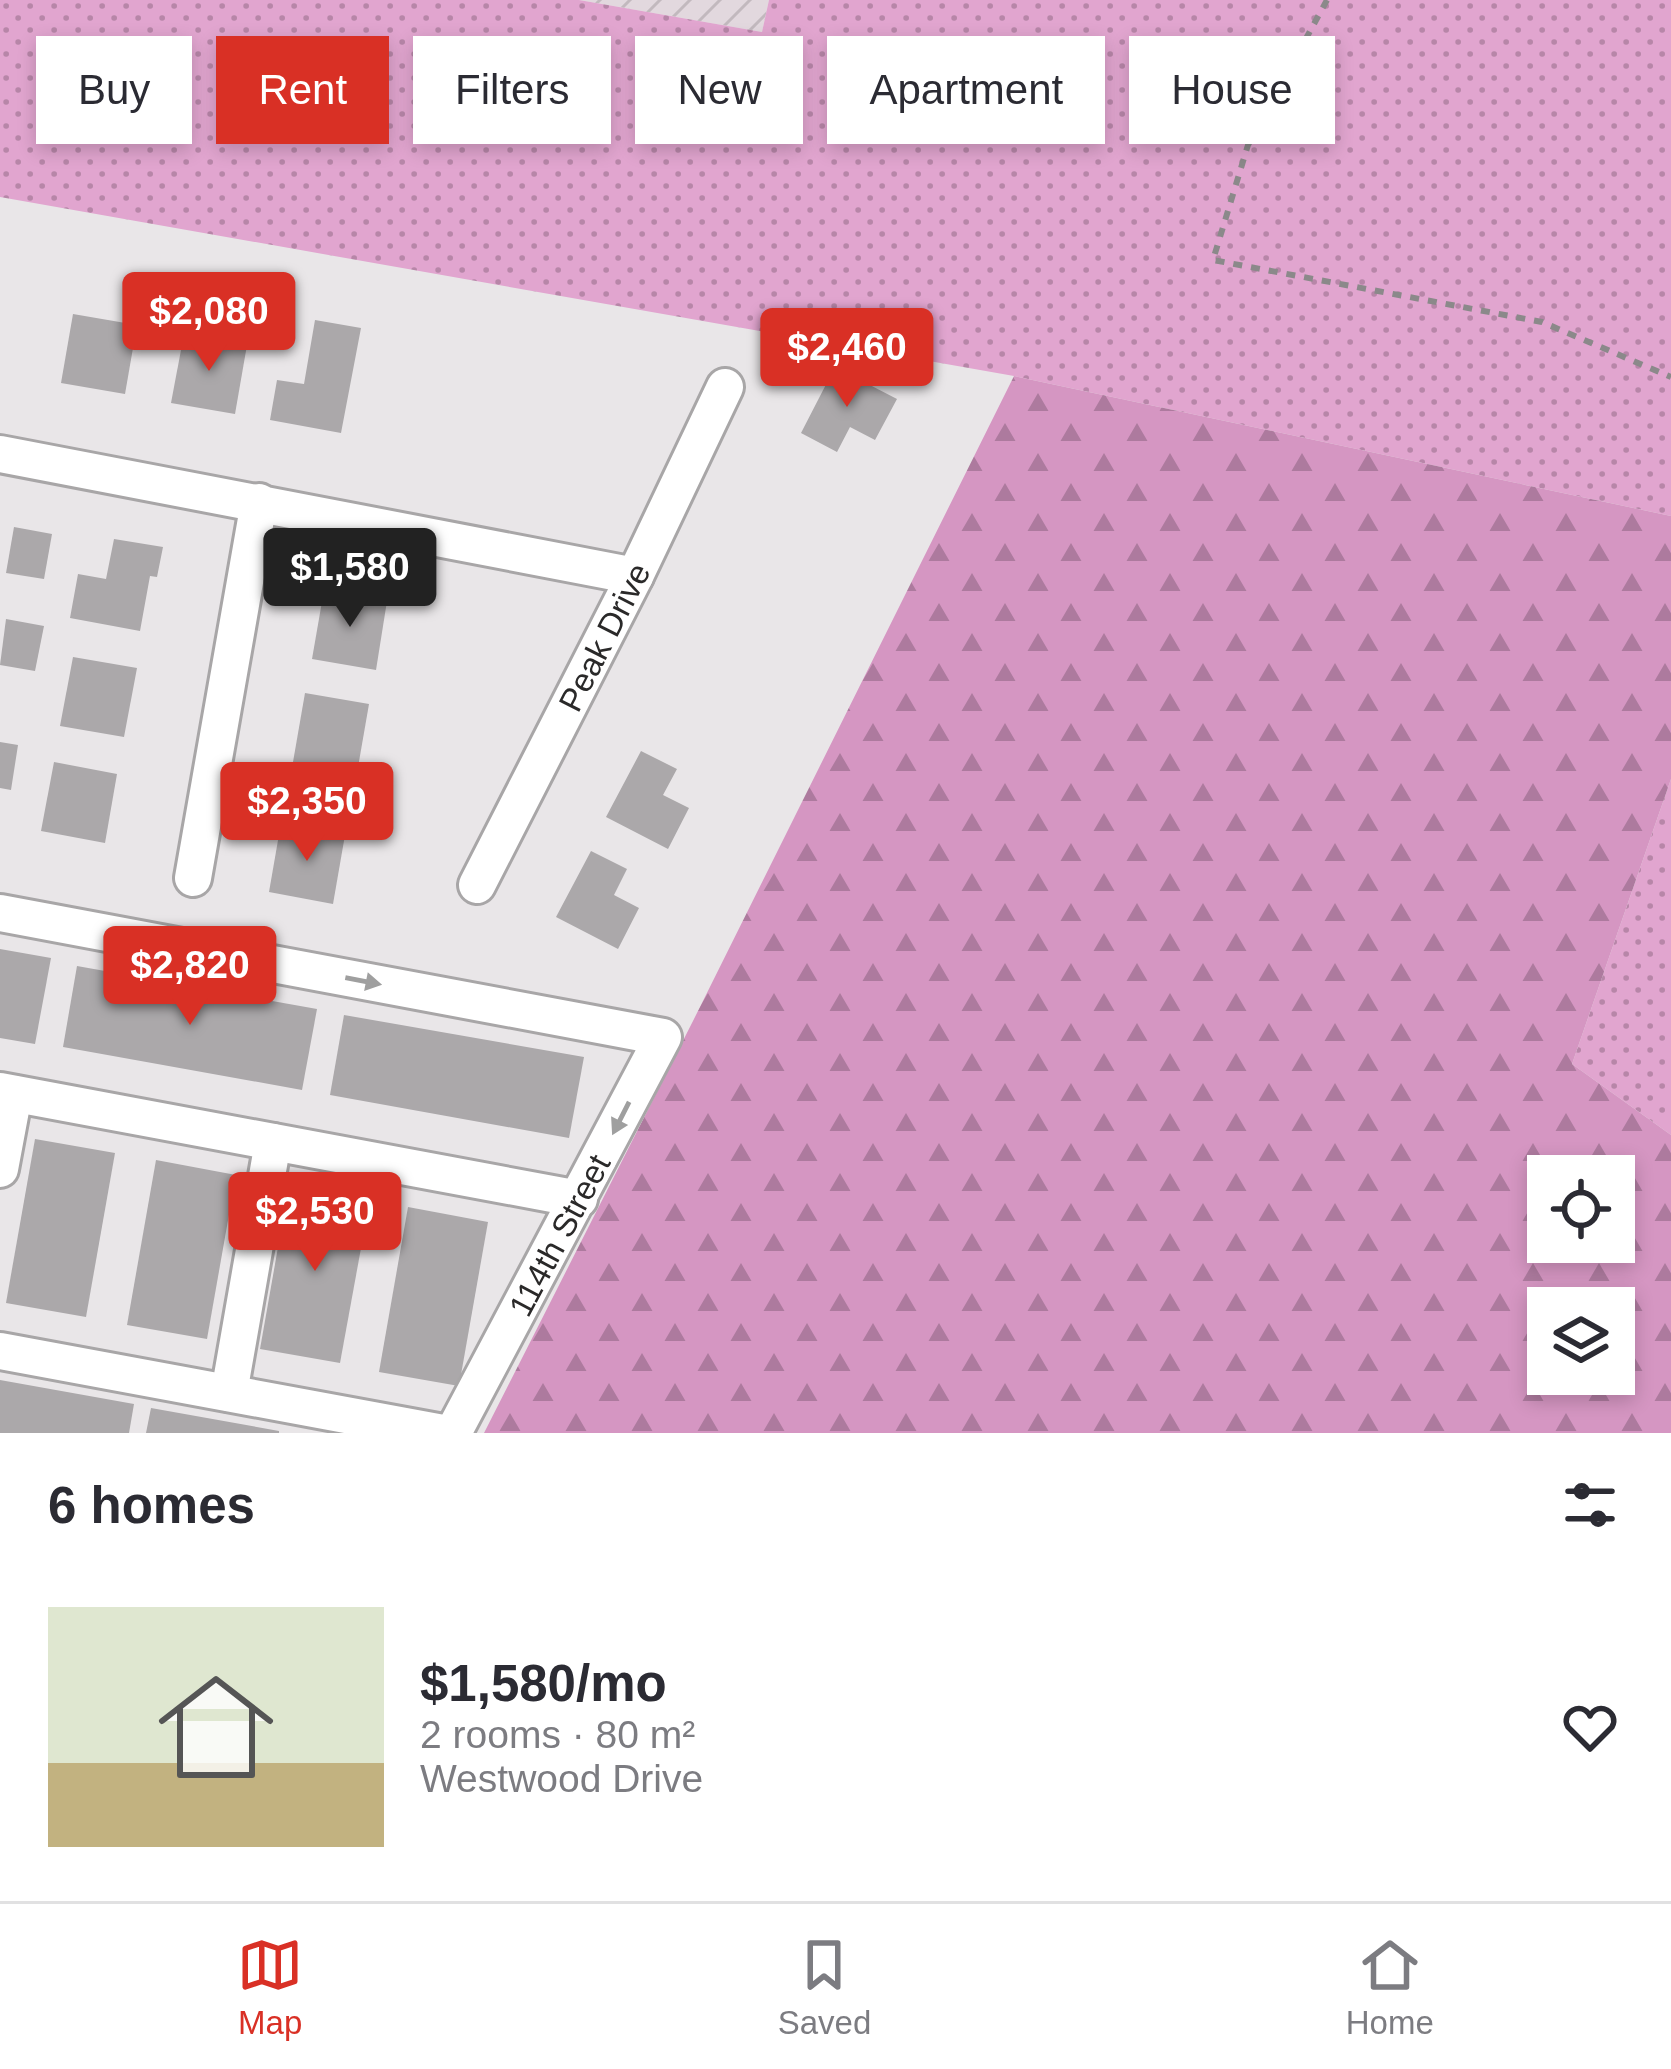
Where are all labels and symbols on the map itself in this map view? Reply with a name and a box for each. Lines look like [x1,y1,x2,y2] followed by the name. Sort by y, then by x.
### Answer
[111,272,307,374] pin: $2,080
[749,308,945,410] pin: $2,460
[252,528,448,630] pin: $1,580
[551,557,658,718] street label: Peak Drive
[209,762,405,864] pin: $2,350
[92,926,288,1028] pin: $2,820
[344,972,382,991] one-way arrow
[611,1101,631,1136] one-way arrow
[501,1148,617,1322] street label: 114th Street
[217,1172,413,1274] pin: $2,530

